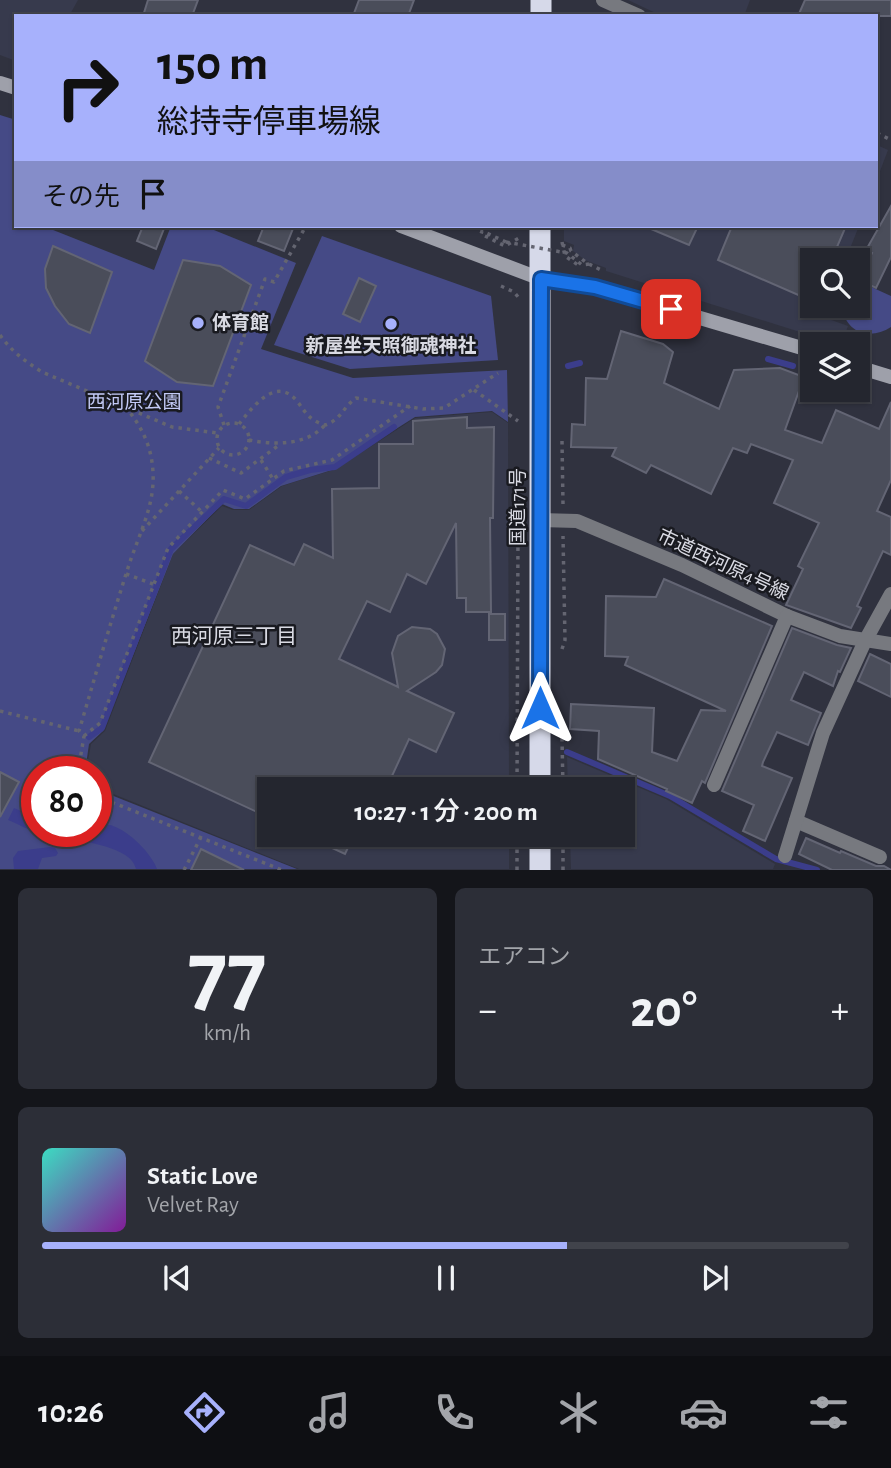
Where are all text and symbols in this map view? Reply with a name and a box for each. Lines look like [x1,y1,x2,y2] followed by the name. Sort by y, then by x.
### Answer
[157,40,268,89] text: 150 m
[42,42,133,133] icon: right
[157,106,381,138] text: 総持寺停車場線
[134,175,172,213] icon: arrive
[42,184,120,210] text: その先
[800,248,870,402] map controls
[800,248,870,318] button: search
[641,279,701,339] pin
[652,290,690,328] icon: arrive
[212,312,269,333] place label: 体育館
[190,315,206,331] marker: 体育館
[383,316,399,332] marker: 新屋坐天照御魂神社
[800,332,870,402] button: layers
[305,335,477,356] place label: 新屋坐天照御魂神社
[86,392,182,412] park label: 西河原公園
[508,468,528,546] street label: 国道171号
[655,525,792,604] street label: 市道西河原4号線
[171,625,297,647] district label: 西河原三丁目
[503,671,577,745] position arrow
[21,756,112,847] speed limit sign: 80
[354,799,538,825] text: 10:27 · 1 分 · 200 m
[188,929,267,1020] text: 77
[479,946,571,969] text: エアコン
[630,984,697,1036] text: 20°
[479,992,497,1030] text: −
[831,992,849,1030] text: +
[204,1022,251,1045] text: km/h
[147,1163,258,1189] text: Static Love
[147,1194,239,1217] text: Velvet Ray
[158,1259,196,1297] icon: previous
[427,1259,465,1297] icon: pause
[696,1259,734,1297] icon: next
[180,1388,229,1437] icon: directions
[305,1388,354,1437] icon: music
[430,1388,479,1437] icon: phone
[554,1388,603,1437] icon: climate
[679,1388,728,1437] icon: car
[804,1388,853,1437] icon: filters
[38,1396,104,1428] text: 10:26

